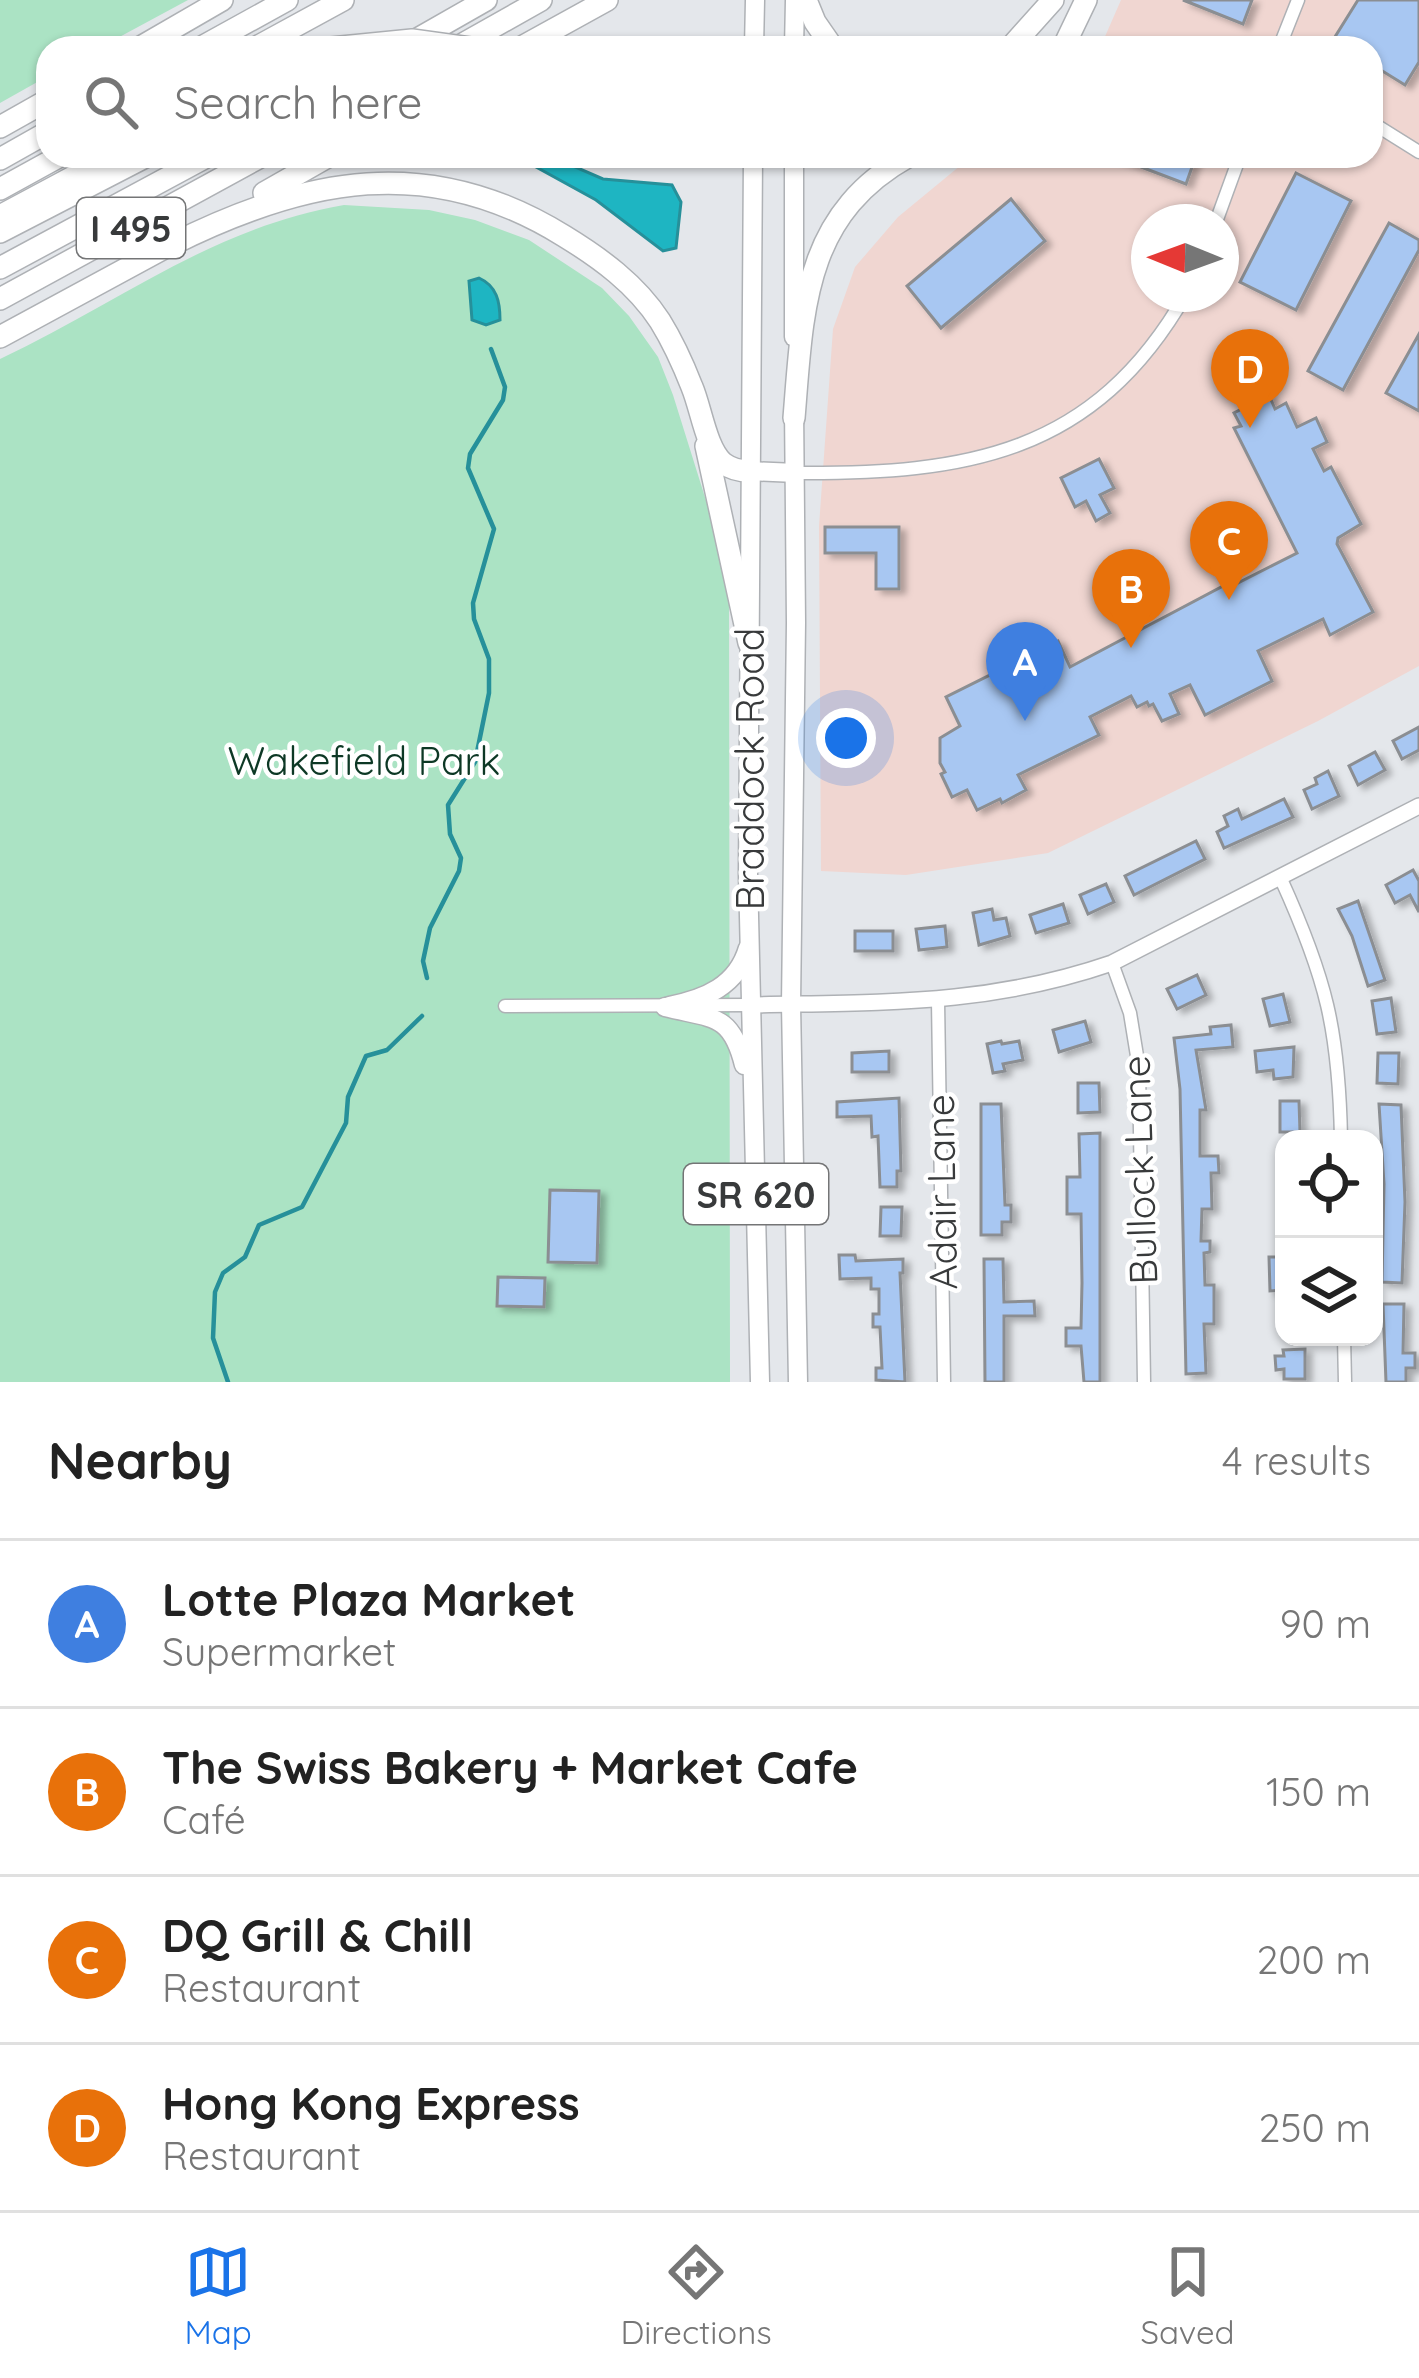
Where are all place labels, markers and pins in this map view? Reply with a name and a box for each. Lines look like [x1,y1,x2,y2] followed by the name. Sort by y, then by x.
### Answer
[1211,329,1289,428] pin: D
[1190,501,1268,600] pin: C
[1092,549,1170,648] pin: B
[986,622,1064,721] pin: A

